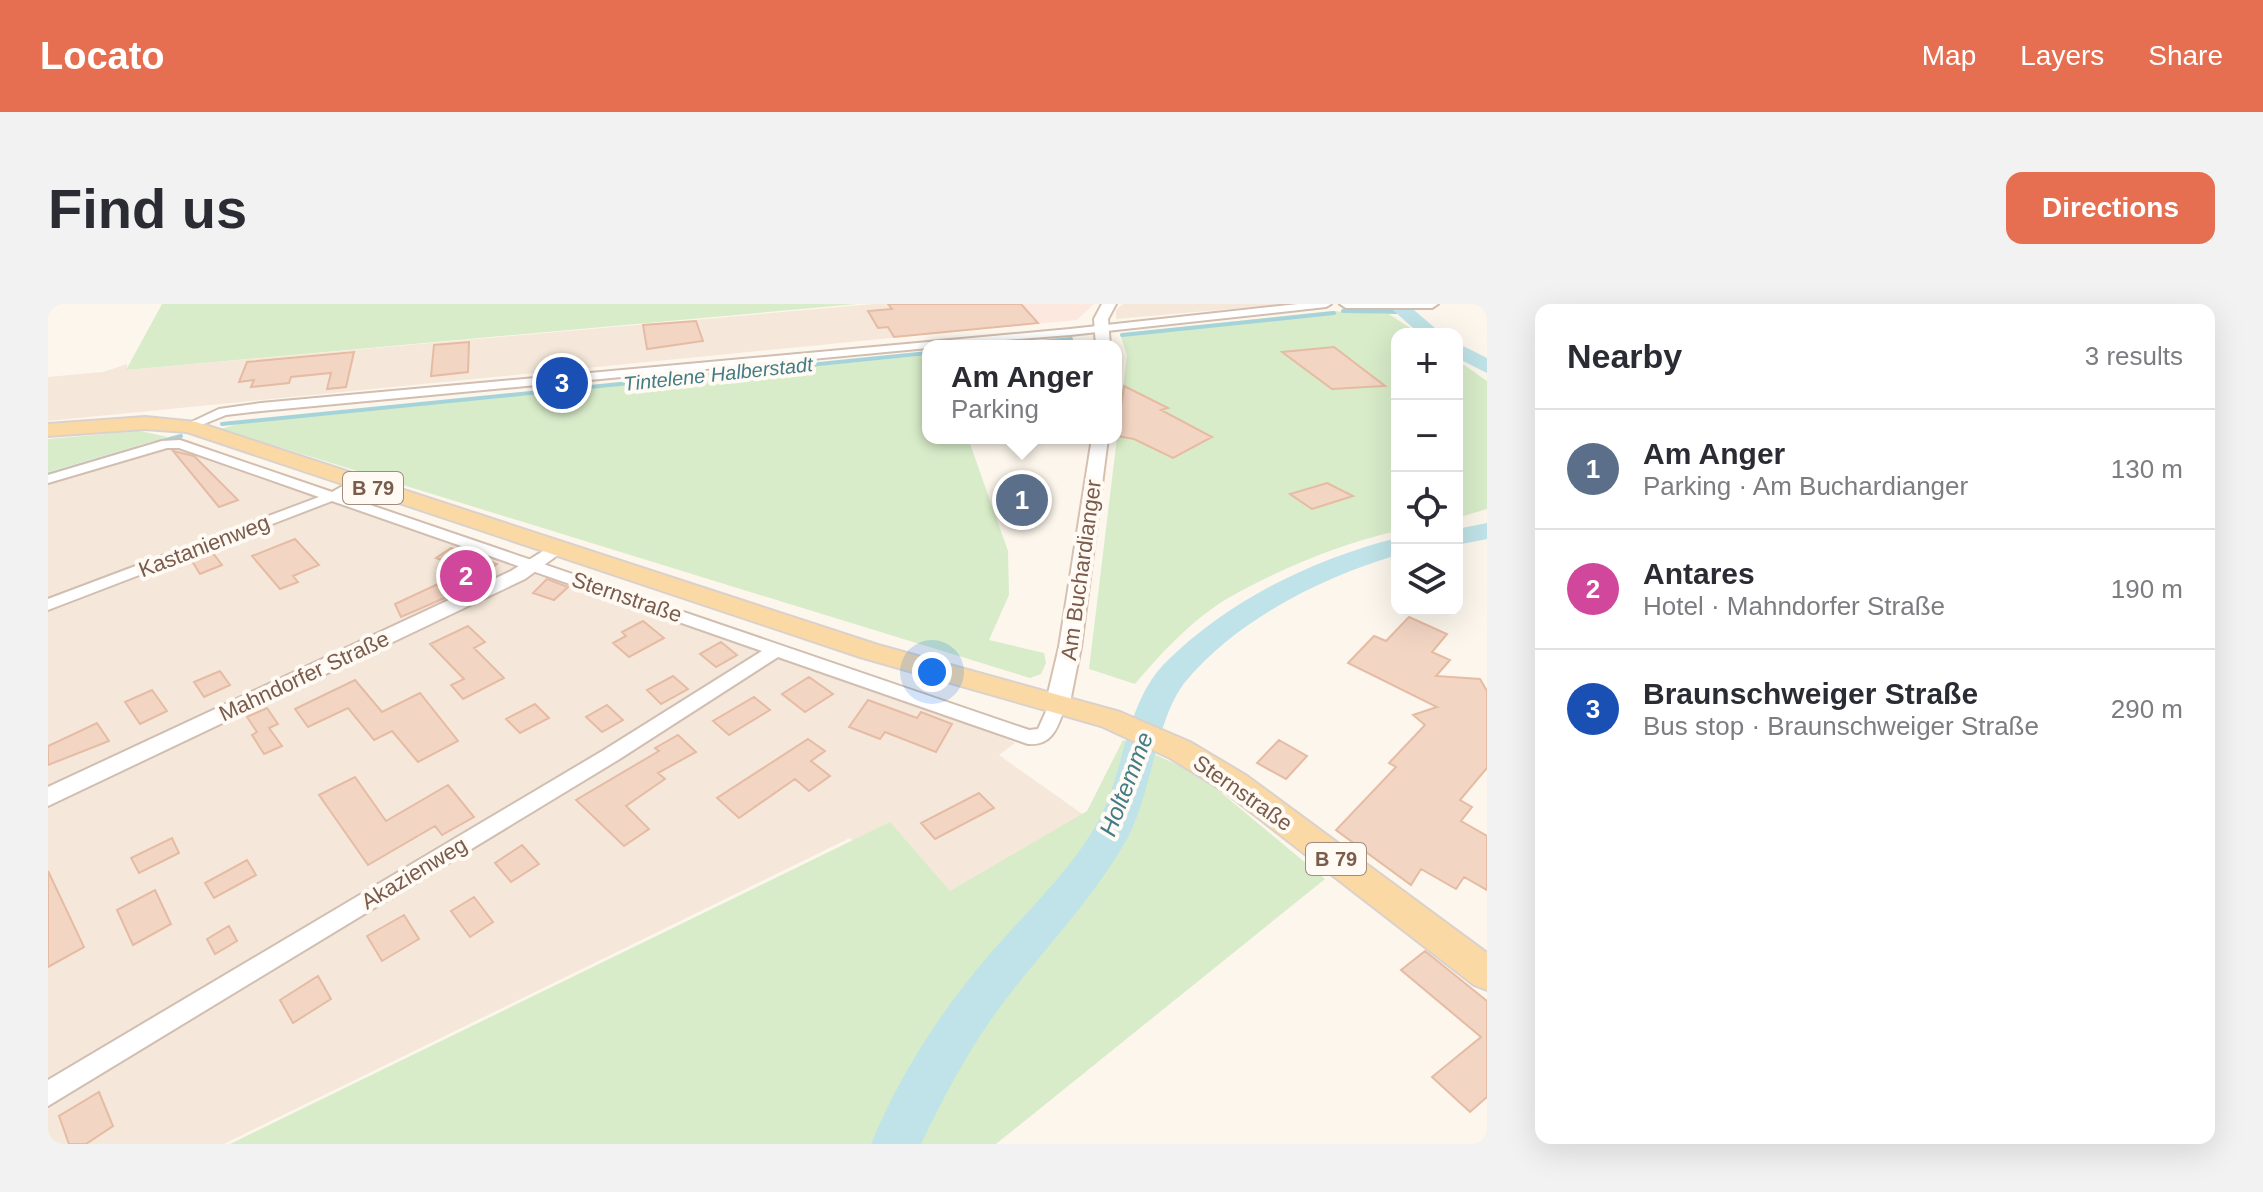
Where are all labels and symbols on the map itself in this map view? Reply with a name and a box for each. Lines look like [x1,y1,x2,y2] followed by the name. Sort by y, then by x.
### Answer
[536,353,588,413] pin: 3
[622,353,815,395] water label: Tintelene Halberstadt
[996,470,1048,530] pin: 1
[343,472,403,504] road number: B 79
[1056,478,1106,662] street label: Am Buchardianger
[135,510,273,582] street label: Kastanienweg
[440,546,492,606] pin: 2
[569,566,685,628] street label: Sternstraße
[215,626,393,726] street label: Mahndorfer Straße
[912,652,952,692] your location
[1094,728,1158,840] water label: Holtemme
[1189,750,1297,836] street label: Sternstraße
[357,832,471,914] street label: Akazienweg
[1306,843,1366,875] road number: B 79

